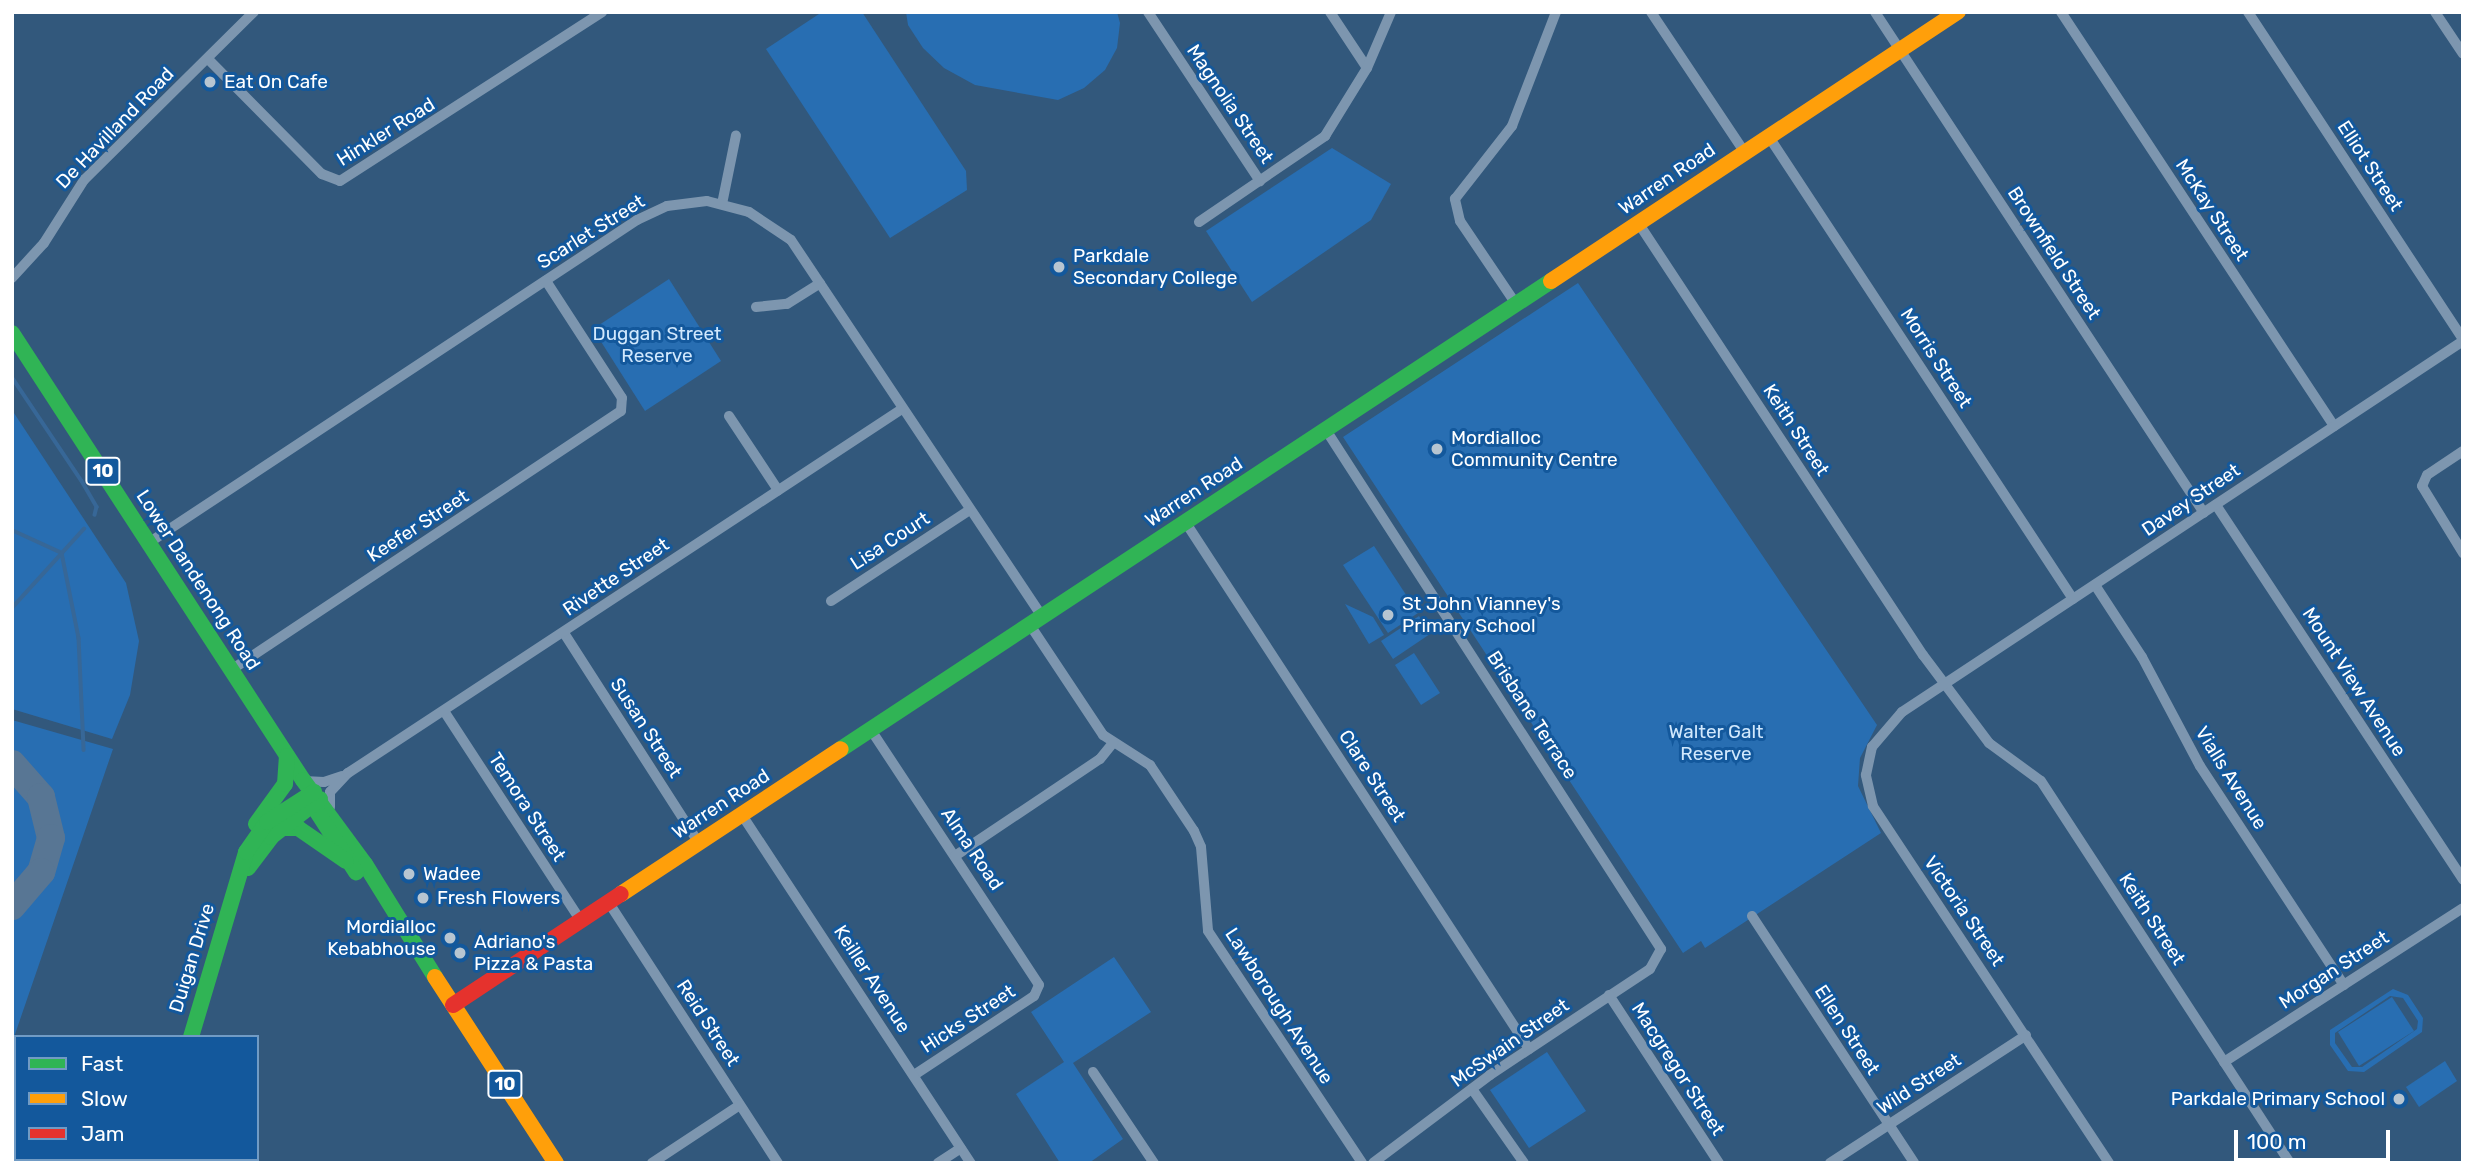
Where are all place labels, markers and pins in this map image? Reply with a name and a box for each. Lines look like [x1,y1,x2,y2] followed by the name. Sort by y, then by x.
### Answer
[224,71,328,93] place label: Eat On Cafe
[202,74,218,90] marker: Eat On Cafe
[1073,245,1238,289] place label: Parkdale Secondary College
[1051,259,1067,275] marker: Parkdale Secondary College
[1451,427,1618,471] place label: Mordialloc Community Centre
[1429,441,1445,457] marker: Mordialloc Community Centre
[1402,593,1561,637] place label: St John Vianney's Primary School
[1380,607,1396,623] marker: St John Vianney's Primary School
[423,863,481,885] place label: Wadee
[401,866,417,882] marker: Wadee
[437,887,560,909] place label: Fresh Flowers
[415,890,431,906] marker: Fresh Flowers
[327,916,436,960] place label: Mordialloc Kebabhouse
[442,930,458,946] marker: Mordialloc Kebabhouse
[474,931,593,975] place label: Adriano's Pizza & Pasta
[452,945,468,961] marker: Adriano's Pizza & Pasta
[2170,1088,2385,1110] place label: Parkdale Primary School
[2391,1091,2407,1107] marker: Parkdale Primary School

